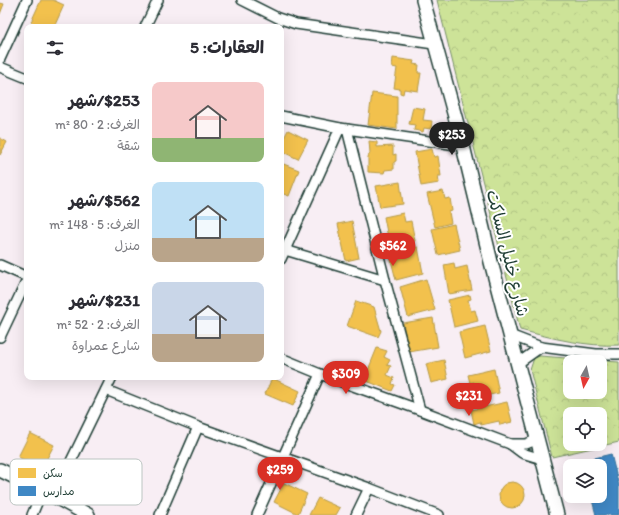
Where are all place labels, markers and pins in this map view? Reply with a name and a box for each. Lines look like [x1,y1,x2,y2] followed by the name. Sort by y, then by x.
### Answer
[428,122,476,156] pin: $253
[369,233,417,267] pin: $562
[322,361,370,395] pin: $309
[445,383,493,417] pin: $231
[256,457,304,491] pin: $259

